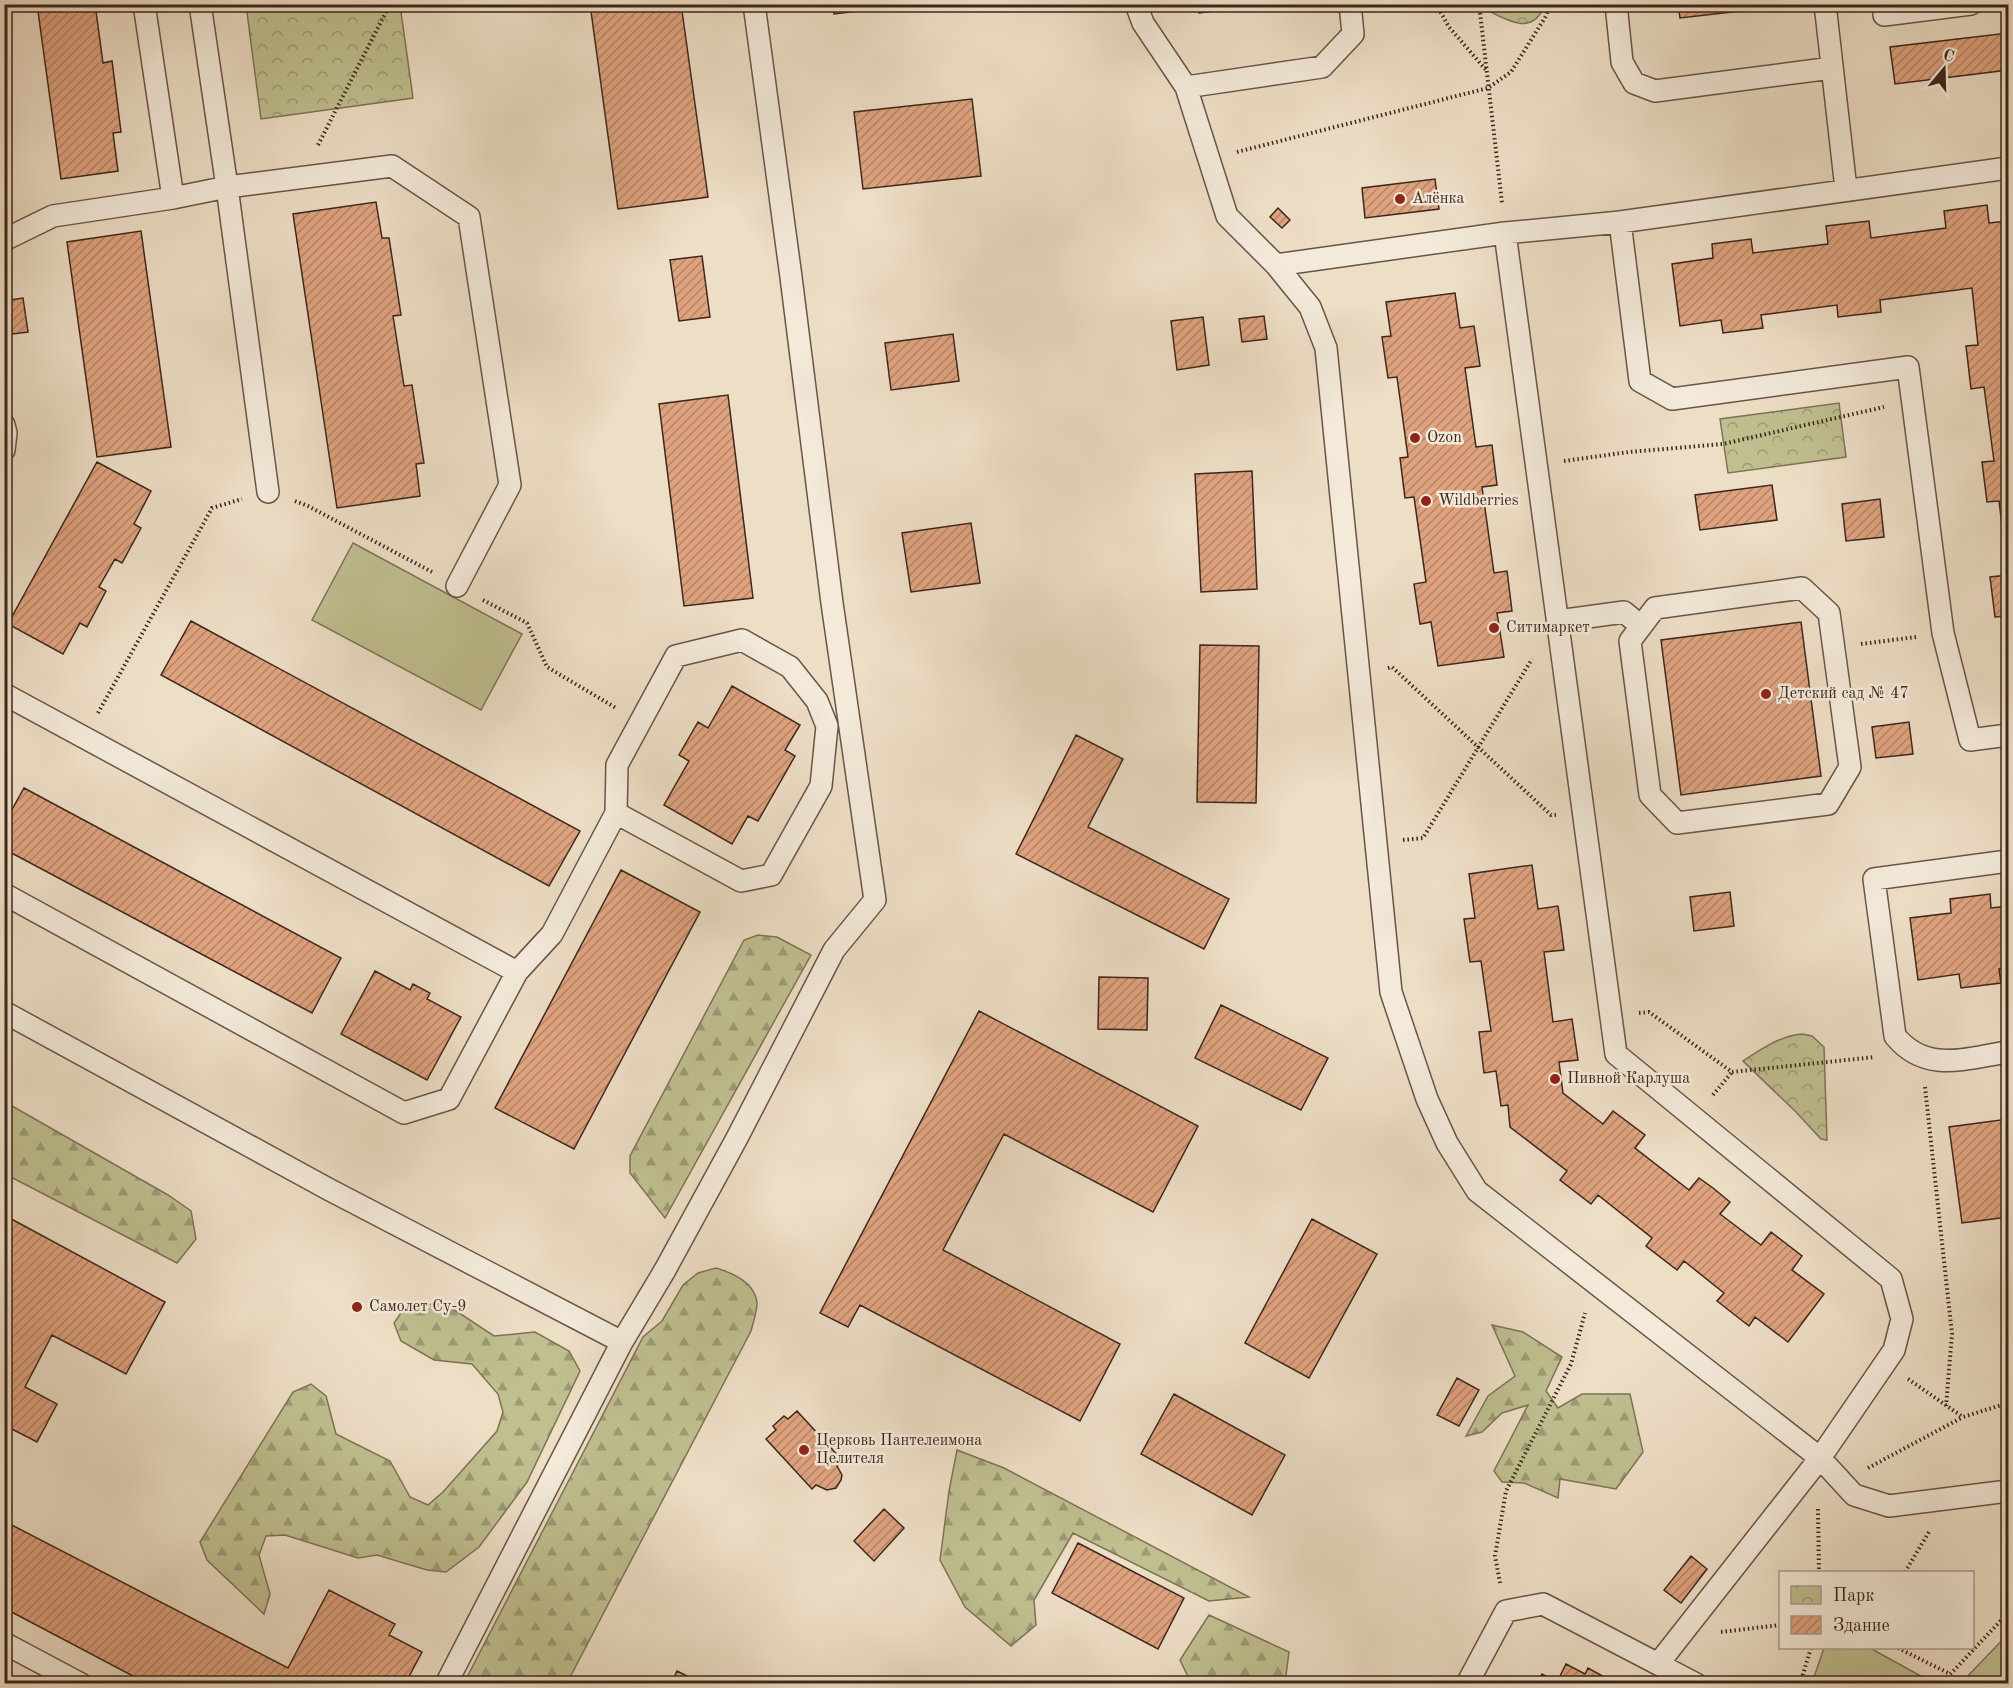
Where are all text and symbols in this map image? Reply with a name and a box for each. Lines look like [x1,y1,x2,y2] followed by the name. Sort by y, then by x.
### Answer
[1914,39,1974,99] north arrow
[1941,47,1956,66] text: С
[1412,191,1464,207] place label: Алёнка
[1393,192,1407,206] marker: Алёнка
[1427,430,1462,446] place label: Ozon
[1408,431,1422,445] marker: Ozon
[1438,493,1519,509] place label: Wildberries
[1419,494,1433,508] marker: Wildberries
[1506,620,1590,636] place label: Ситимаркет
[1487,621,1501,635] marker: Ситимаркет
[1778,686,1909,702] place label: Детский сад № 47
[1759,687,1773,701] marker: Детский сад № 47
[1567,1071,1690,1087] place label: Пивной Карлуша
[1548,1072,1562,1086] marker: Пивной Карлуша
[369,1299,467,1315] place label: Самолет Су-9
[350,1300,364,1314] marker: Самолет Су-9
[816,1433,982,1467] place label: Церковь Пантелеимона Целителя
[797,1443,811,1457] marker: Церковь Пантелеимона Целителя
[1779,1571,1974,1649] legend
[1833,1587,1874,1605] text: Парк
[1833,1617,1890,1635] text: Здание

